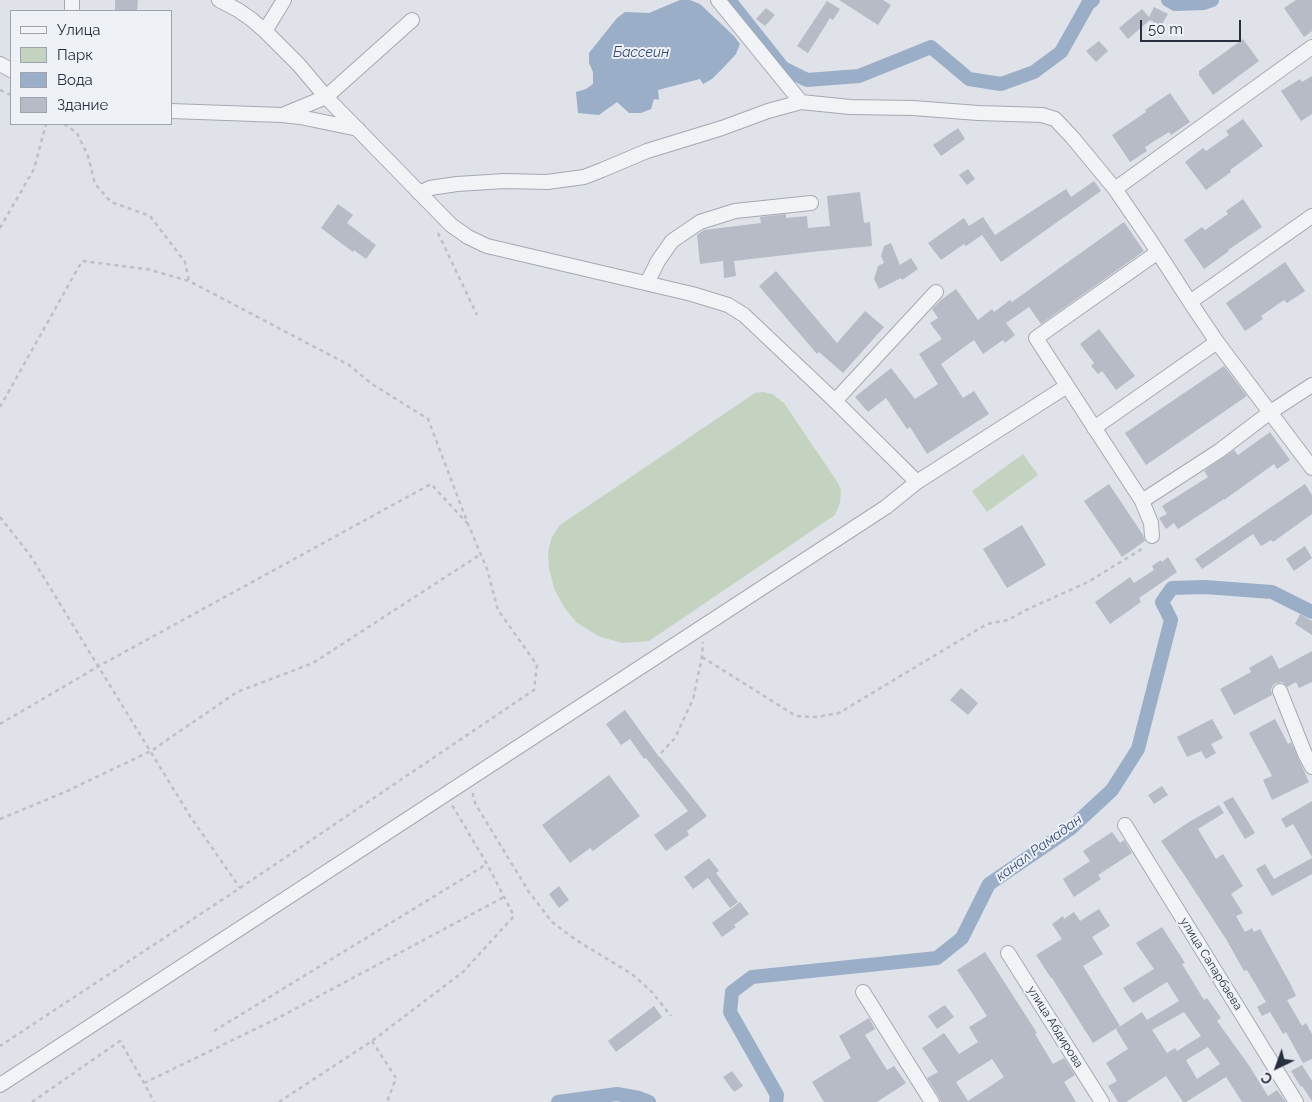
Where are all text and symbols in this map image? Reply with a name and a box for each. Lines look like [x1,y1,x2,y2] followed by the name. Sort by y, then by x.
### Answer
[10,10,172,125] legend
[1142,10,1243,42] scale bar
[1148,20,1183,38] text: 50 m
[57,21,101,39] text: Улица
[613,45,669,61] water label: Бассеин
[57,46,93,64] text: Парк
[57,71,93,89] text: Вода
[57,96,108,114] text: Здание
[993,811,1085,885] water label: канал Рамадан
[1177,915,1245,1013] street label: улица Сапарбаева
[1024,983,1086,1071] street label: улица Абдирова
[1252,1042,1302,1092] north arrow
[1258,1069,1276,1087] text: С

